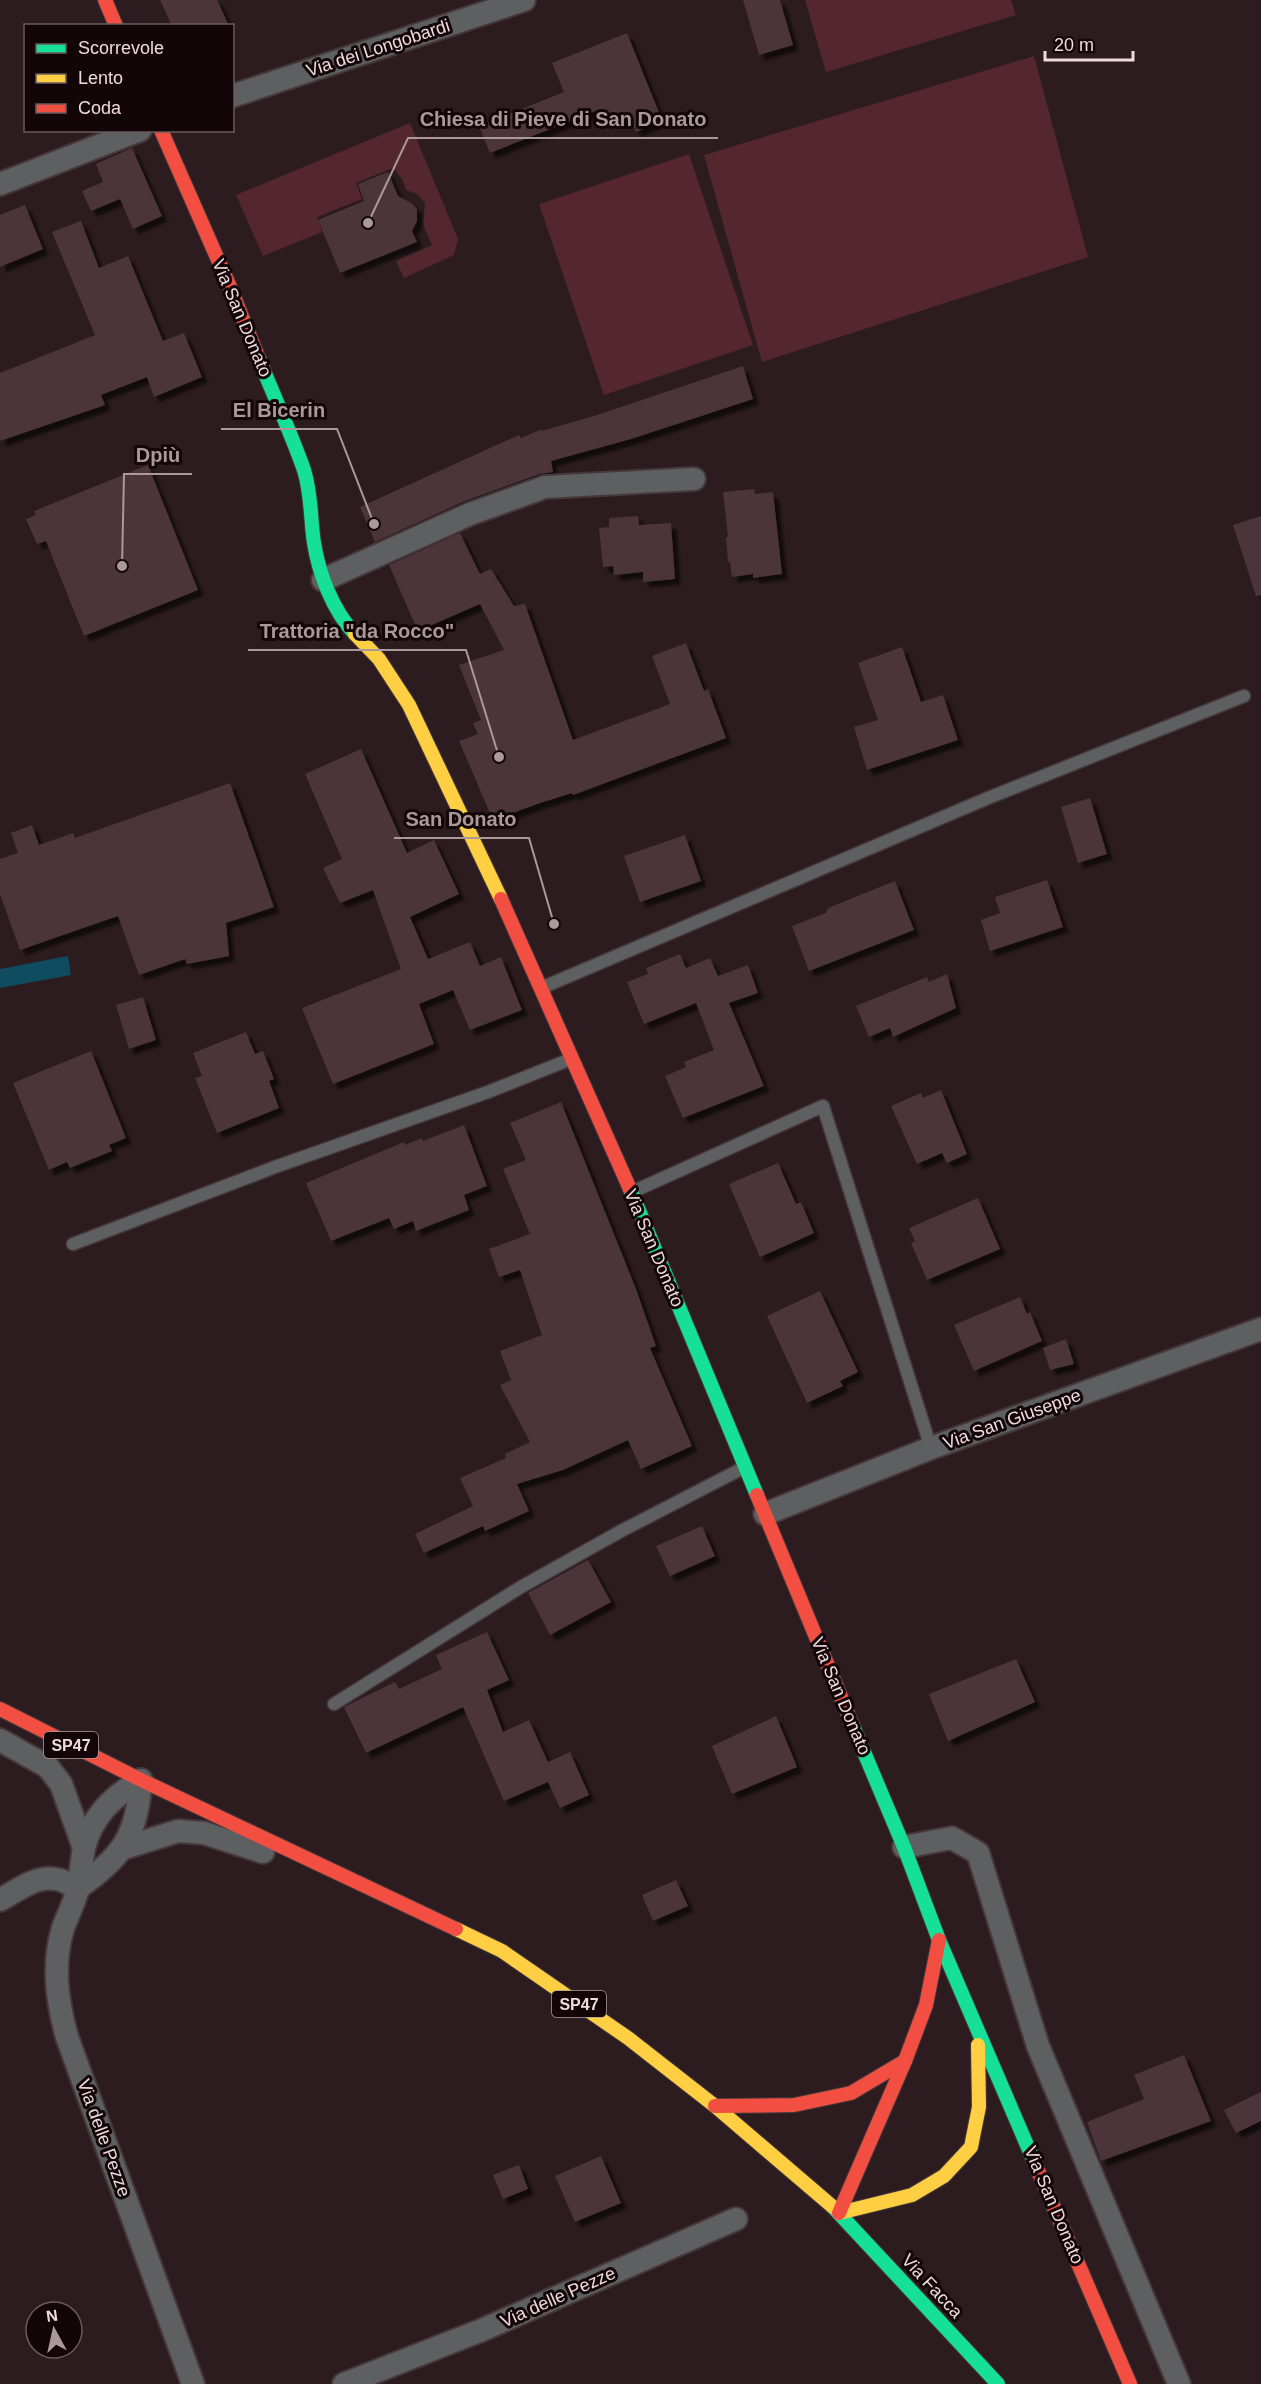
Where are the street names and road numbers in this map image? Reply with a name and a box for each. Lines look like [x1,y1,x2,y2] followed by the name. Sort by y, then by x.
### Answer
[304,15,452,81] street label: Via dei Longobardi
[208,256,276,380] street label: Via San Donato
[620,1186,688,1310] street label: Via San Donato
[941,1385,1083,1453] street label: Via San Giuseppe
[807,1634,875,1758] street label: Via San Donato
[44,1732,98,1758] road number: SP47
[552,1991,606,2017] road number: SP47
[73,2076,135,2200] street label: Via delle Pezze
[1020,2143,1088,2267] street label: Via San Donato
[898,2250,967,2323] street label: Via Facca
[497,2263,619,2331] street label: Via delle Pezze

